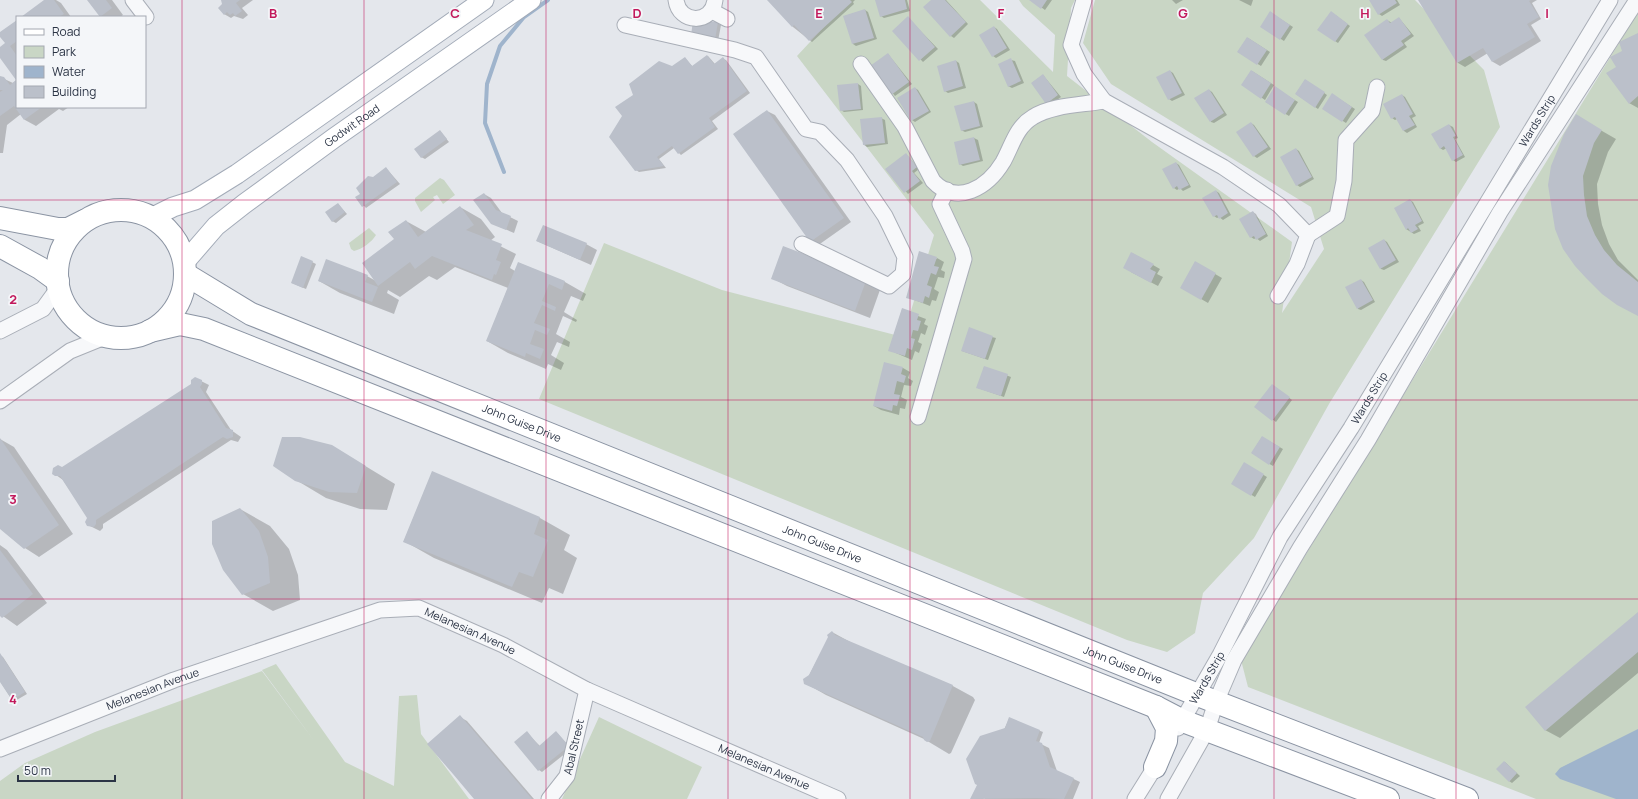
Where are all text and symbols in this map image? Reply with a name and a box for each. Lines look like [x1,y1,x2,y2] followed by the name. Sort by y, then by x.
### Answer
[269,4,277,22] text: B
[450,4,460,22] text: C
[632,4,642,22] text: D
[815,4,823,22] text: E
[998,4,1005,22] text: F
[1178,4,1188,22] text: G
[1360,4,1370,22] text: H
[1545,4,1549,22] text: I
[16,16,146,108] legend
[52,23,80,40] text: Road
[52,43,77,60] text: Park
[52,63,86,80] text: Water
[52,83,96,100] text: Building
[1515,91,1558,149] street label: Wards Strip
[321,100,382,150] street label: Godwit Road
[9,290,17,308] text: 2
[1347,368,1391,426] street label: Wards Strip
[480,400,564,445] street label: John Guise Drive
[9,490,17,508] text: 3
[781,521,865,566] street label: John Guise Drive
[423,604,519,658] street label: Melanesian Avenue
[1081,642,1165,687] street label: John Guise Drive
[1185,648,1228,707] street label: Wards Strip
[104,664,201,713] street label: Melanesian Avenue
[9,690,17,708] text: 4
[560,718,587,776] street label: Abal Street
[716,740,813,793] street label: Melanesian Avenue
[18,757,115,783] scale bar
[24,762,51,779] text: 50 m

